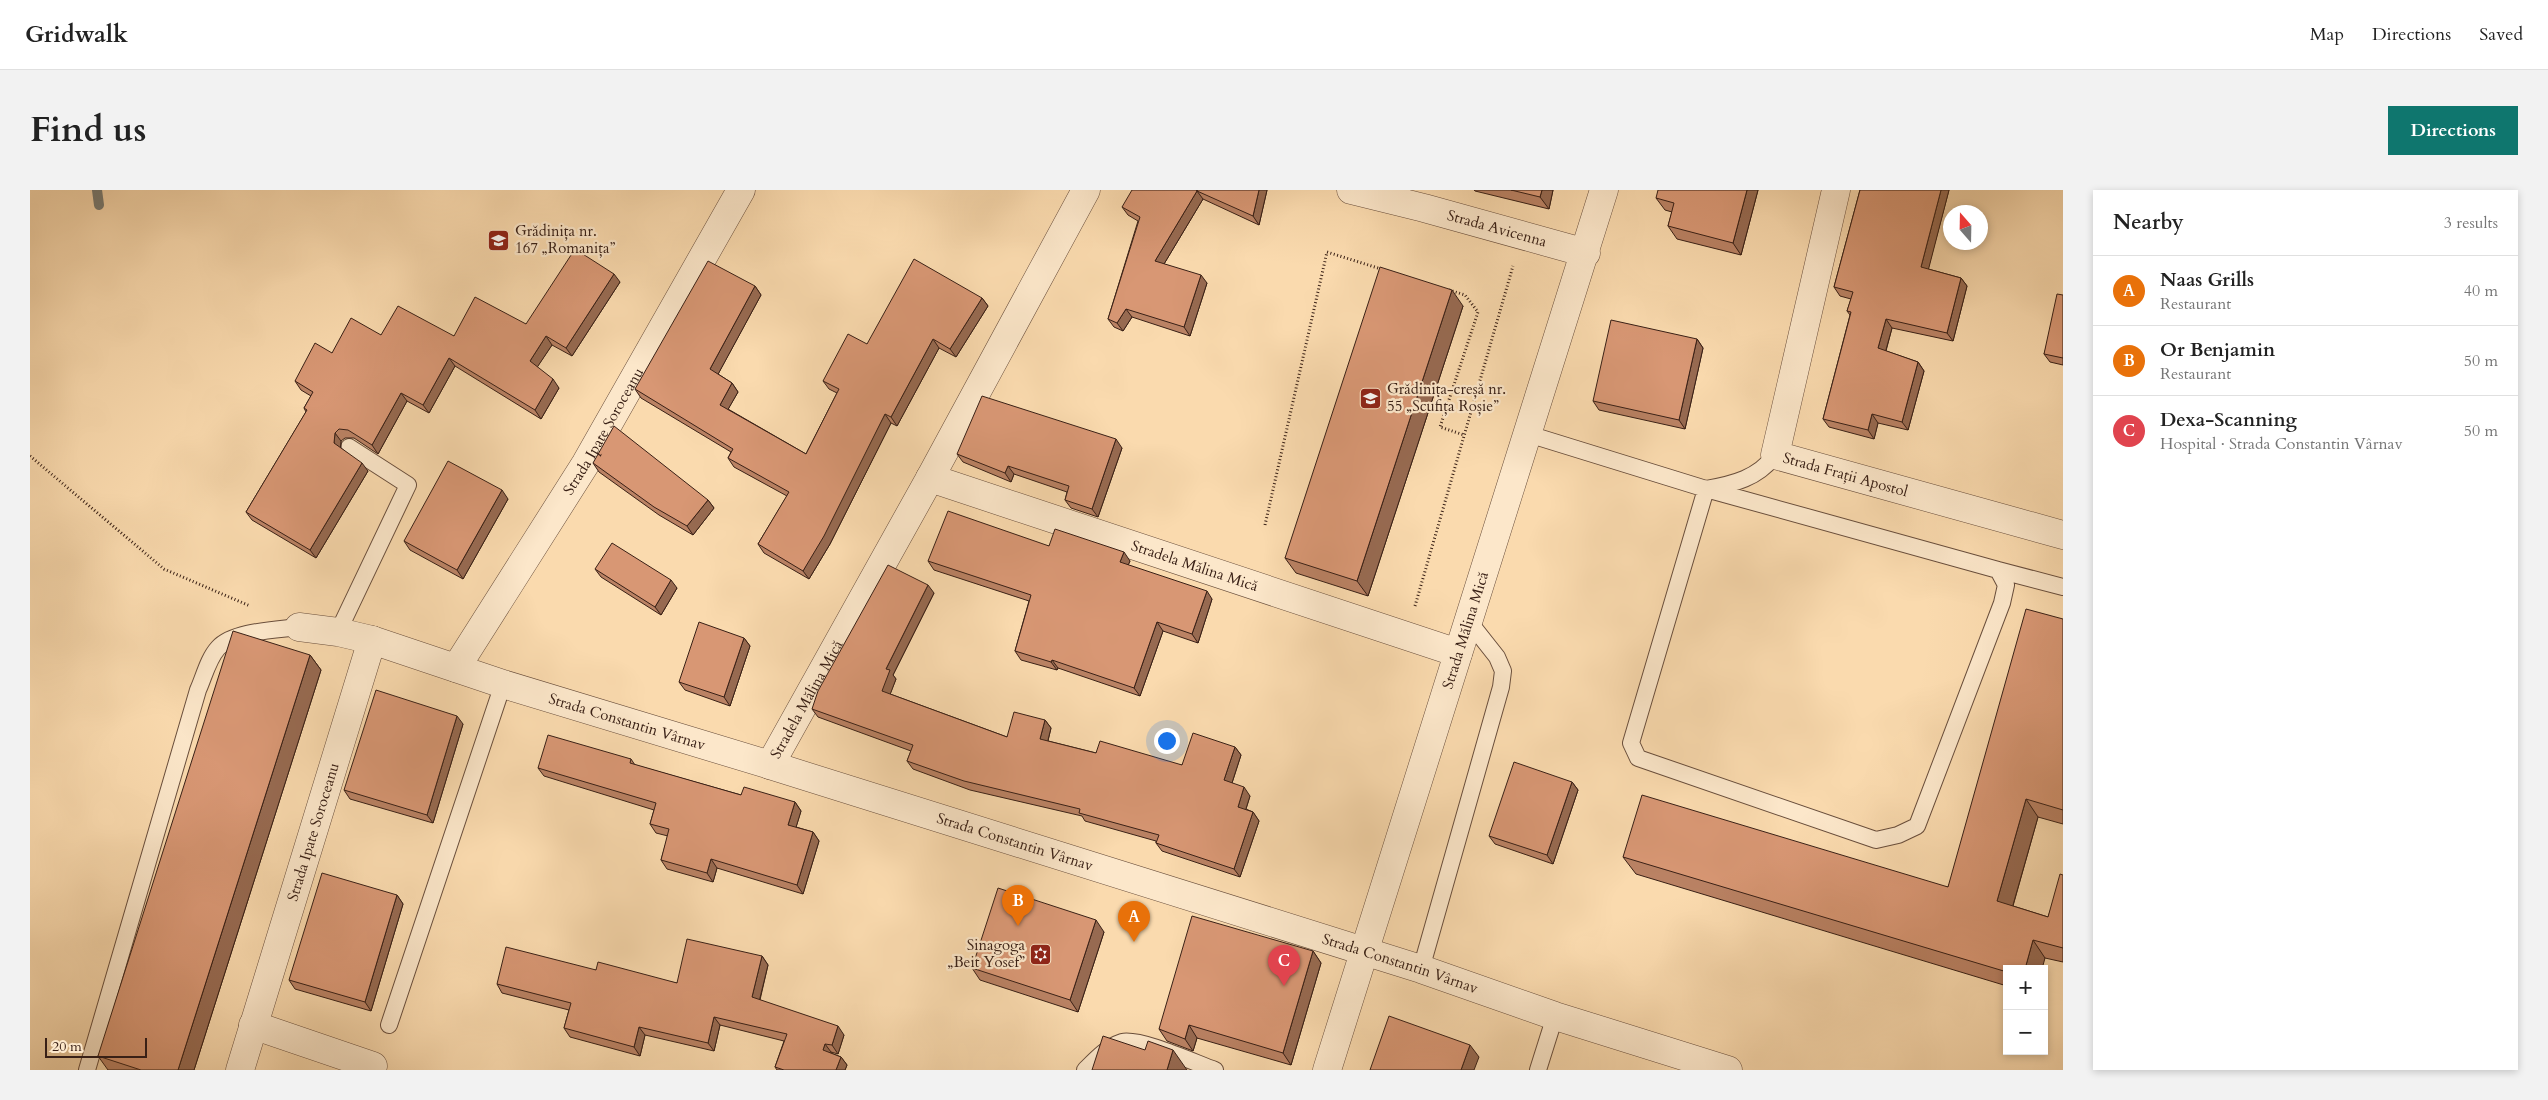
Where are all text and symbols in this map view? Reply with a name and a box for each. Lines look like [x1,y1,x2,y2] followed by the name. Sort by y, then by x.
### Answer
[25,18,128,51] text: Gridwalk
[2310,22,2344,47] text: Map
[2372,22,2451,47] text: Directions
[2479,22,2523,47] text: Saved
[30,106,146,154] text: Find us
[2388,106,2518,155] button: Directions
[1445,205,1550,252] street label: Strada Avicenna
[1943,205,1988,250] north arrow
[2113,208,2184,237] text: Nearby
[2444,212,2498,234] text: 3 results
[515,221,615,258] place label: Grădinița nr. 167 „Romanița”
[487,228,511,252] school or university icon: Grădinița nr. 167 „Romanița”
[2160,267,2254,293] text: Naas Grills
[2123,280,2135,302] text: A
[2464,280,2498,302] text: 40 m
[2160,293,2231,315] text: Restaurant
[2160,337,2275,363] text: Or Benjamin
[2123,350,2135,372] text: B
[2464,350,2498,372] text: 50 m
[2160,363,2231,385] text: Restaurant
[558,364,648,499] street label: Strada Ipate Soroceanu
[1387,379,1506,416] place label: Grădinița-creșă nr. 55 „Scufița Roșie”
[1359,386,1383,410] school or university icon: Grădinița-creșă nr. 55 „Scufița Roșie”
[2160,407,2297,433] text: Dexa-Scanning
[2123,420,2135,442] text: C
[2464,420,2498,442] text: 50 m
[2160,433,2403,455] text: Hospital · Strada Constantin Vârnav
[1781,448,1910,501] street label: Strada Frații Apostol
[1129,535,1261,596] street label: Stradela Mălina Mică
[1438,569,1493,691] street label: Strada Mălina Mică
[766,636,848,762] street label: Stradela Mălina Mică
[546,688,708,755] street label: Strada Constantin Vârnav
[1154,728,1180,754] your location
[282,760,344,904] street label: Strada Ipate Soroceanu
[934,808,1096,876] street label: Strada Constantin Vârnav
[1002,885,1034,926] pin: B
[1118,901,1150,942] pin: A
[1320,929,1481,998] street label: Strada Constantin Vârnav
[948,935,1026,972] place label: Sinagoga „Beit Yosef”
[1029,942,1053,966] synagogue icon: Sinagoga „Beit Yosef”
[1268,945,1300,986] pin: C
[2003,965,2048,1055] map controls
[2003,965,2048,1010] button: +
[2003,1010,2048,1055] button: −
[45,1035,148,1058] scale bar
[52,1037,82,1056] text: 20 m

